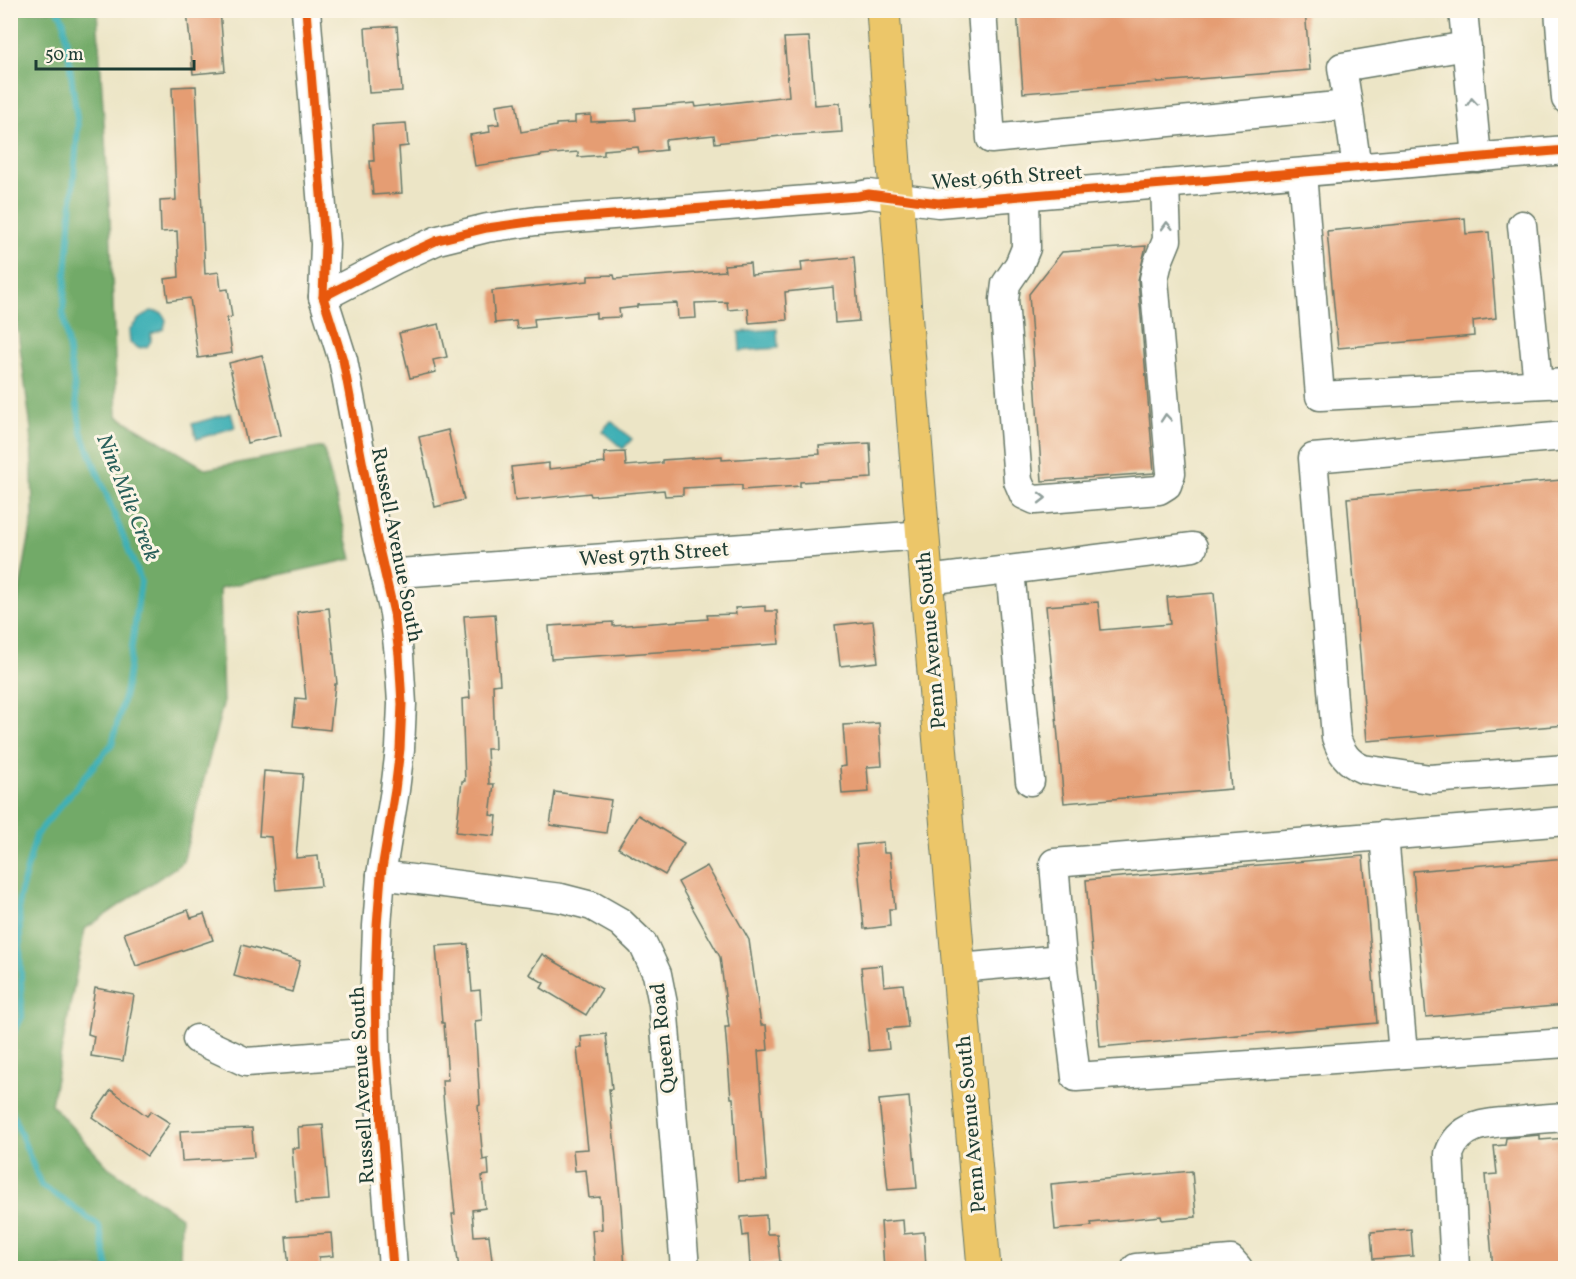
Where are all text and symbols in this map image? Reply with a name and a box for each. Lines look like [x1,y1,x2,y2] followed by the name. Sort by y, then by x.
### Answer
[36,33,194,71] scale bar
[45,43,84,68] text: 50 m
[1466,97,1479,107] one-way arrow
[930,158,1084,198] street label: West 96th Street
[1160,221,1173,230] one-way arrow
[1160,413,1173,422] one-way arrow
[87,430,167,566] water label: Nine Mile Creek
[363,445,429,645] street label: Russell Avenue South
[1038,492,1047,504] one-way arrow
[578,535,730,575] street label: West 97th Street
[910,550,954,730] street label: Penn Avenue South
[644,981,684,1095] street label: Queen Road
[343,985,383,1185] street label: Russell Avenue South
[950,1034,994,1214] street label: Penn Avenue South

